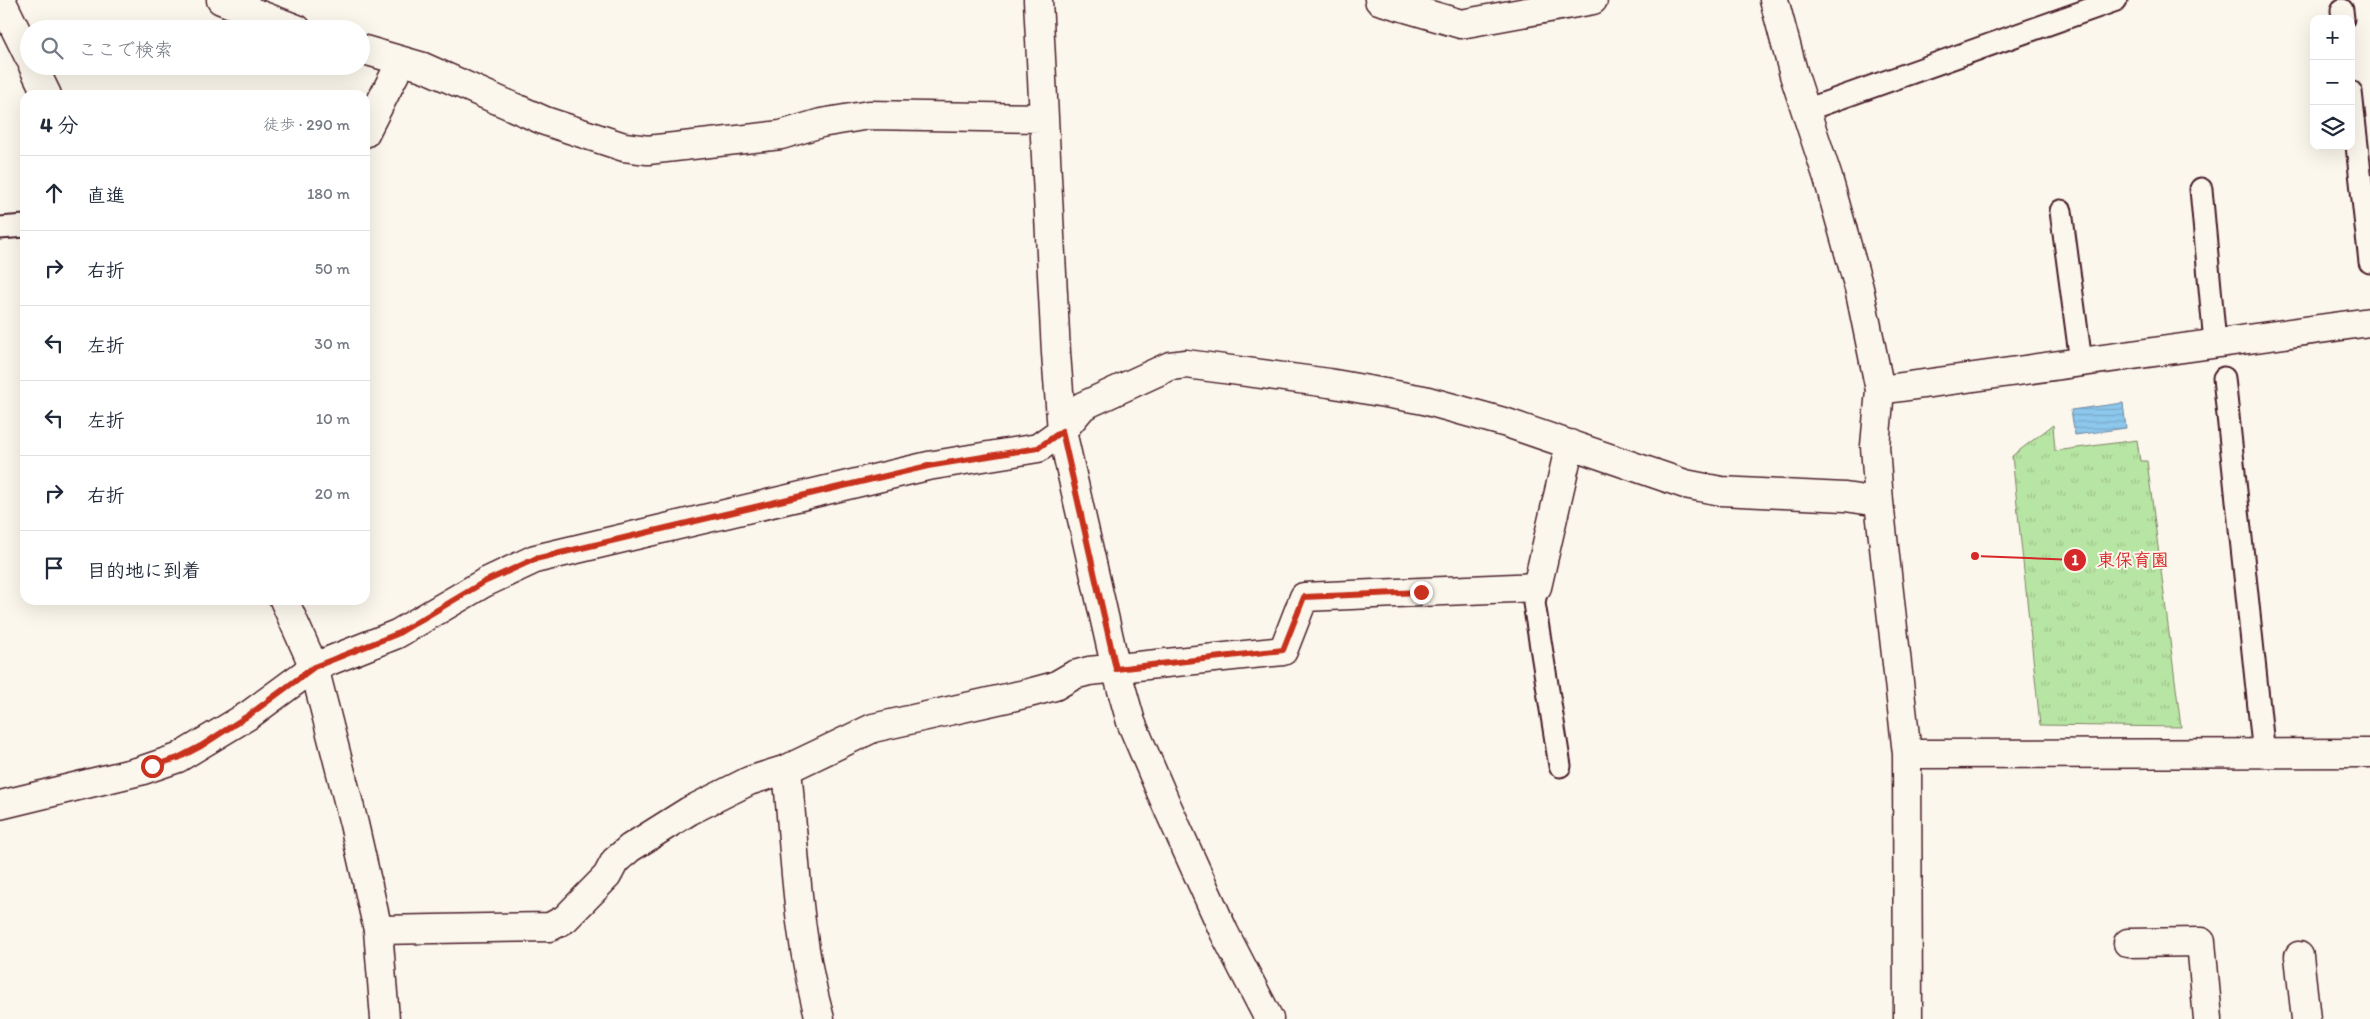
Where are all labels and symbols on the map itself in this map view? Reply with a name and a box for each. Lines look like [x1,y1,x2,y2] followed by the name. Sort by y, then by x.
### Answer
[2062,543,2179,576] callout: 東保育園
[2097,549,2169,571] text: 東保育園
[2072,551,2079,569] text: 1
[1410,581,1433,604] route end
[141,755,164,778] route start

